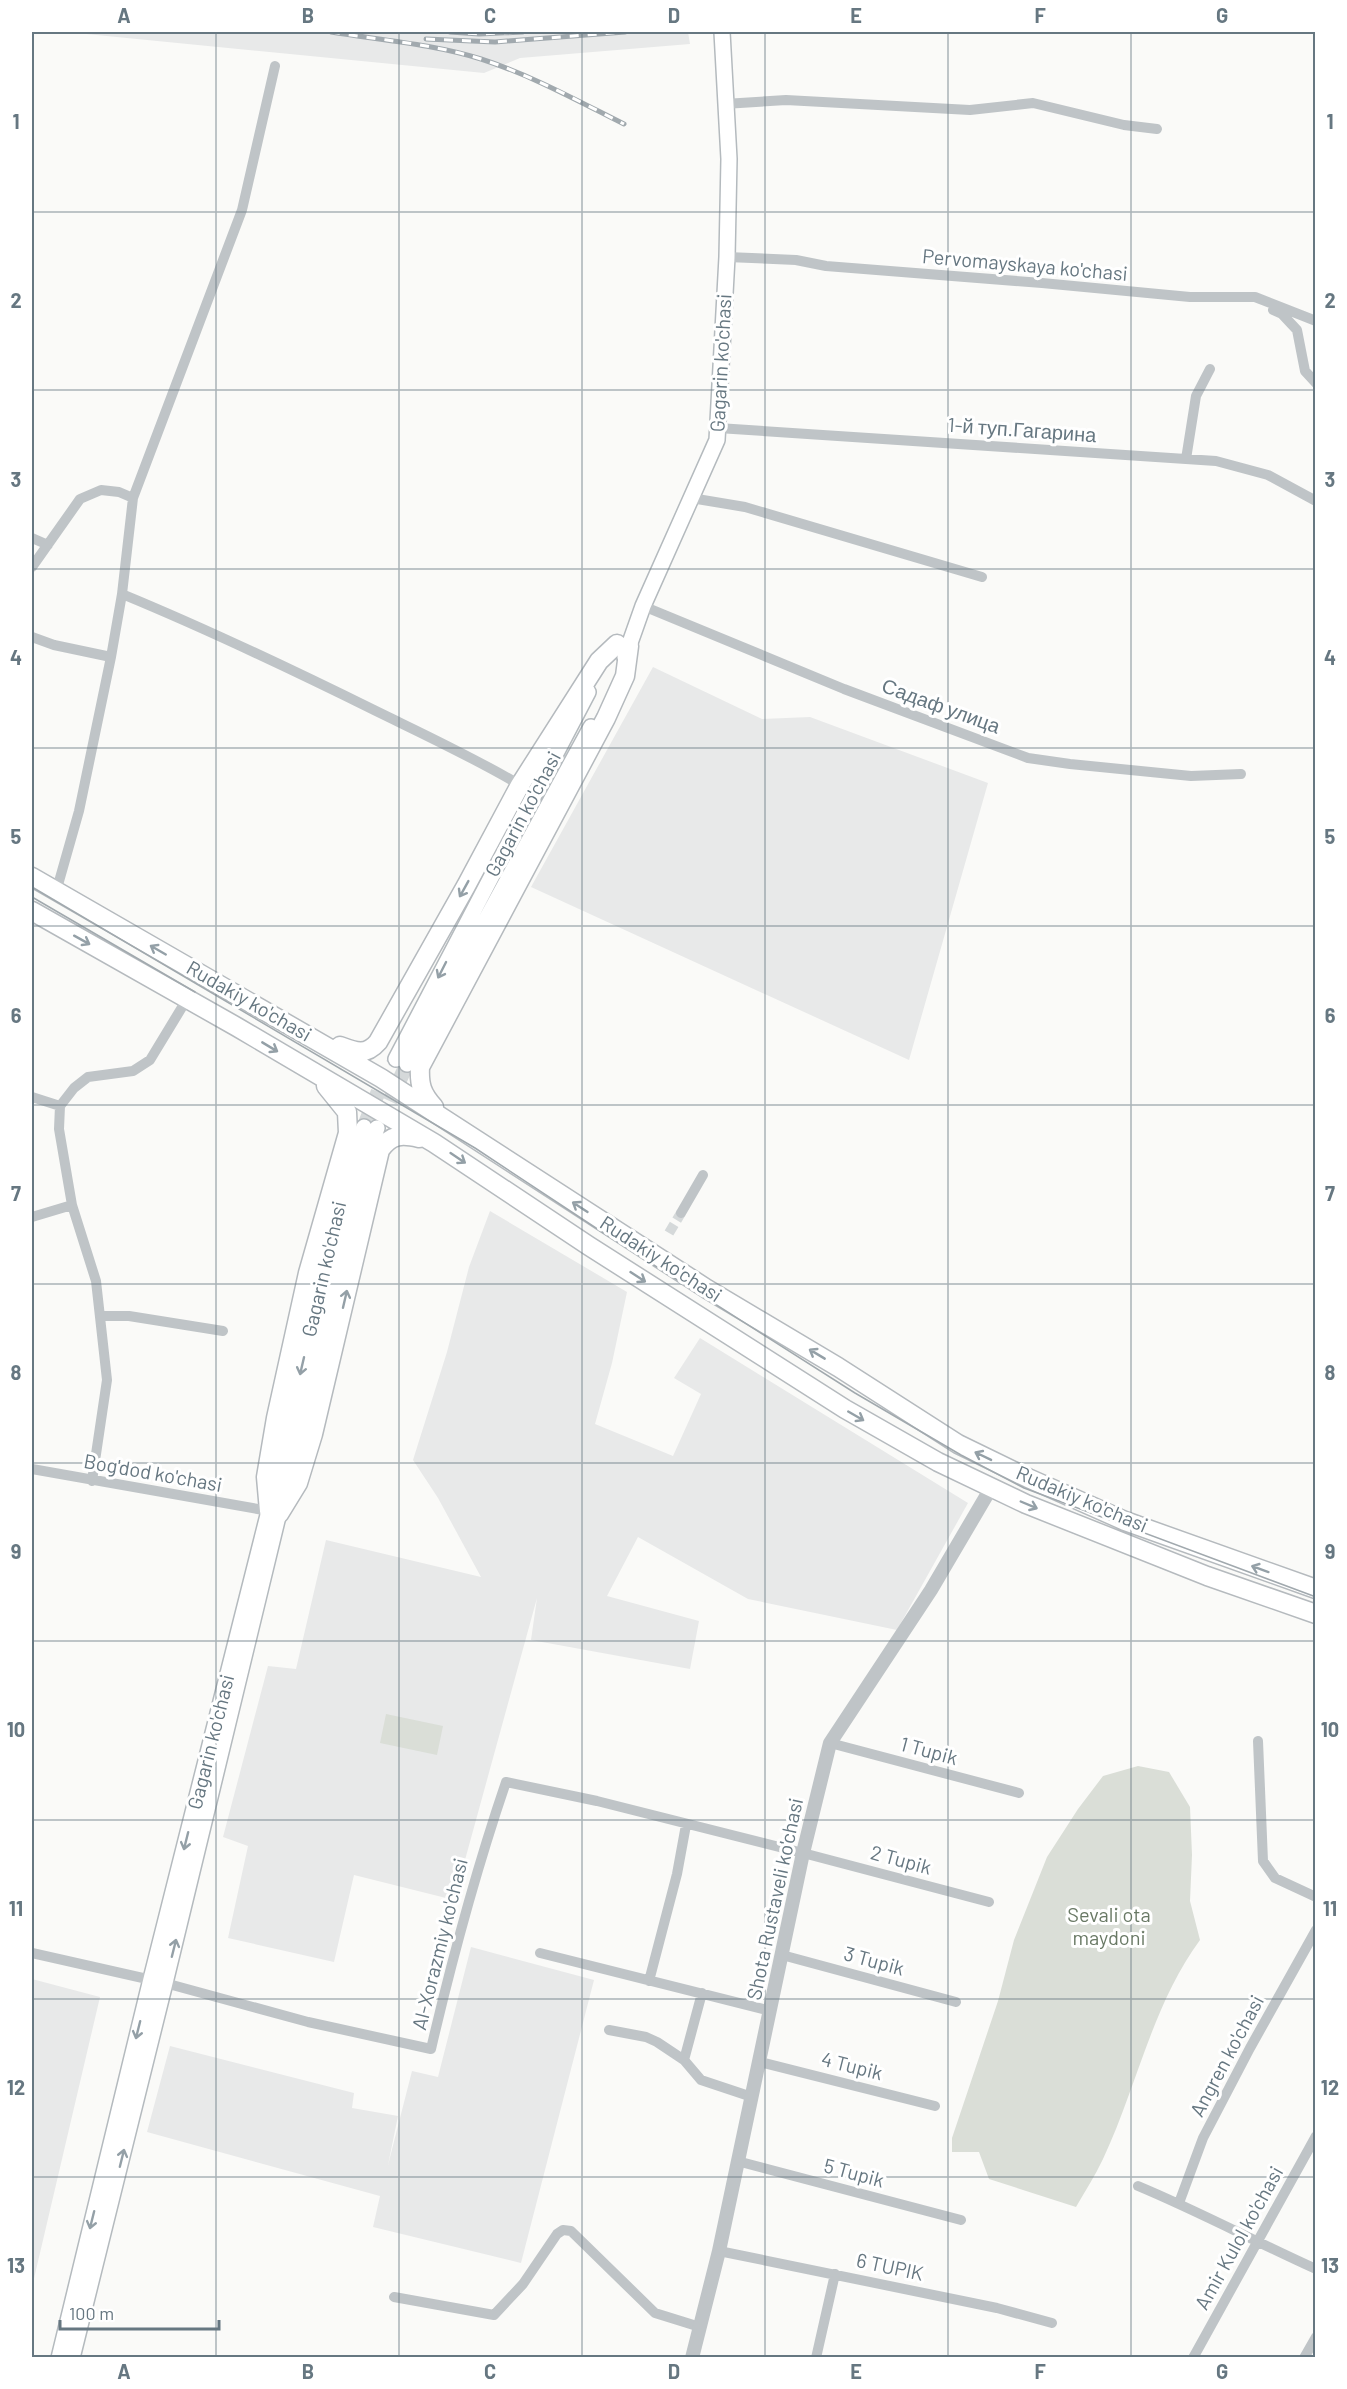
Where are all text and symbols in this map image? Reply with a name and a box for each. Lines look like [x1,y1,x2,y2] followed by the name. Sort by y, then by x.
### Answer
[117,3,131,27] text: A
[302,3,314,27] text: B
[484,3,496,27] text: C
[668,3,680,27] text: D
[850,3,862,27] text: E
[1034,3,1046,27] text: F
[1216,3,1228,27] text: G
[12,109,20,133] text: 1
[1326,109,1334,133] text: 1
[921,243,1129,285] street label: Pervomayskaya ko'chasi
[10,288,22,312] text: 2
[1324,288,1336,312] text: 2
[704,293,736,433] street label: Gagarin ko'chasi
[947,412,1098,446] street label: 1-й туп.Гагарина
[11,467,21,491] text: 3
[1325,467,1335,491] text: 3
[10,645,22,669] text: 4
[1324,645,1336,669] text: 4
[879,673,1005,738] street label: Садаф улица
[479,747,565,880] street label: Gagarin ko'chasi
[11,824,22,848] text: 5
[1325,824,1336,848] text: 5
[458,879,469,897] one-way arrow
[73,934,90,946] one-way arrow
[150,943,167,955] one-way arrow
[183,955,316,1046] street label: Rudakiy ko'chasi
[436,960,447,978] one-way arrow
[11,1003,22,1027] text: 6
[1325,1003,1336,1027] text: 6
[261,1041,278,1053] one-way arrow
[449,1153,466,1165] one-way arrow
[11,1181,21,1205] text: 7
[1325,1181,1335,1205] text: 7
[296,1199,350,1339] street label: Gagarin ko'chasi
[572,1200,589,1212] one-way arrow
[596,1210,727,1306] street label: Rudakiy ko'chasi
[630,1271,647,1284] one-way arrow
[339,1289,351,1308] one-way arrow
[809,1348,826,1360] one-way arrow
[295,1356,307,1375] one-way arrow
[11,1360,22,1384] text: 8
[1325,1360,1336,1384] text: 8
[847,1410,864,1422] one-way arrow
[82,1448,224,1496] street label: Bog'dod ko'chasi
[975,1450,992,1462] one-way arrow
[1013,1460,1152,1537] street label: Rudakiy ko'chasi
[1020,1500,1038,1511] one-way arrow
[11,1539,21,1563] text: 9
[1325,1539,1335,1563] text: 9
[1252,1563,1270,1574] one-way arrow
[182,1672,238,1812] street label: Gagarin ko'chasi
[7,1717,25,1741] text: 10
[1321,1717,1339,1741] text: 10
[898,1731,961,1769] street label: 1 Tupik
[741,1795,807,2002] street label: Shota Rustaveli ko'chasi
[179,1831,191,1850] one-way arrow
[868,1839,934,1879] street label: 2 Tupik
[406,1855,472,2032] street label: Al-Xorazmiy ko'chasi
[9,1896,23,1920] text: 11
[1323,1896,1337,1920] text: 11
[1067,1902,1151,1949] park label: Sevali ota maydoni
[168,1939,180,1958] one-way arrow
[841,1940,907,1980] street label: 3 Tupik
[1184,1991,1268,2120] street label: Angren ko'chasi
[132,2020,144,2039] one-way arrow
[819,2046,885,2084] street label: 4 Tupik
[7,2075,25,2099] text: 12
[1321,2075,1339,2099] text: 12
[116,2149,128,2168] one-way arrow
[821,2152,887,2192] street label: 5 Tupik
[1189,2162,1287,2313] street label: Amir Kulol ko'chasi
[86,2210,98,2229] one-way arrow
[855,2247,926,2285] street label: 6 TUPIK
[7,2253,25,2277] text: 13
[1321,2253,1339,2277] text: 13
[60,2293,219,2331] scale bar
[69,2302,114,2324] text: 100 m
[117,2359,131,2383] text: A
[302,2359,314,2383] text: B
[484,2359,496,2383] text: C
[668,2359,680,2383] text: D
[850,2359,862,2383] text: E
[1034,2359,1046,2383] text: F
[1216,2359,1228,2383] text: G

